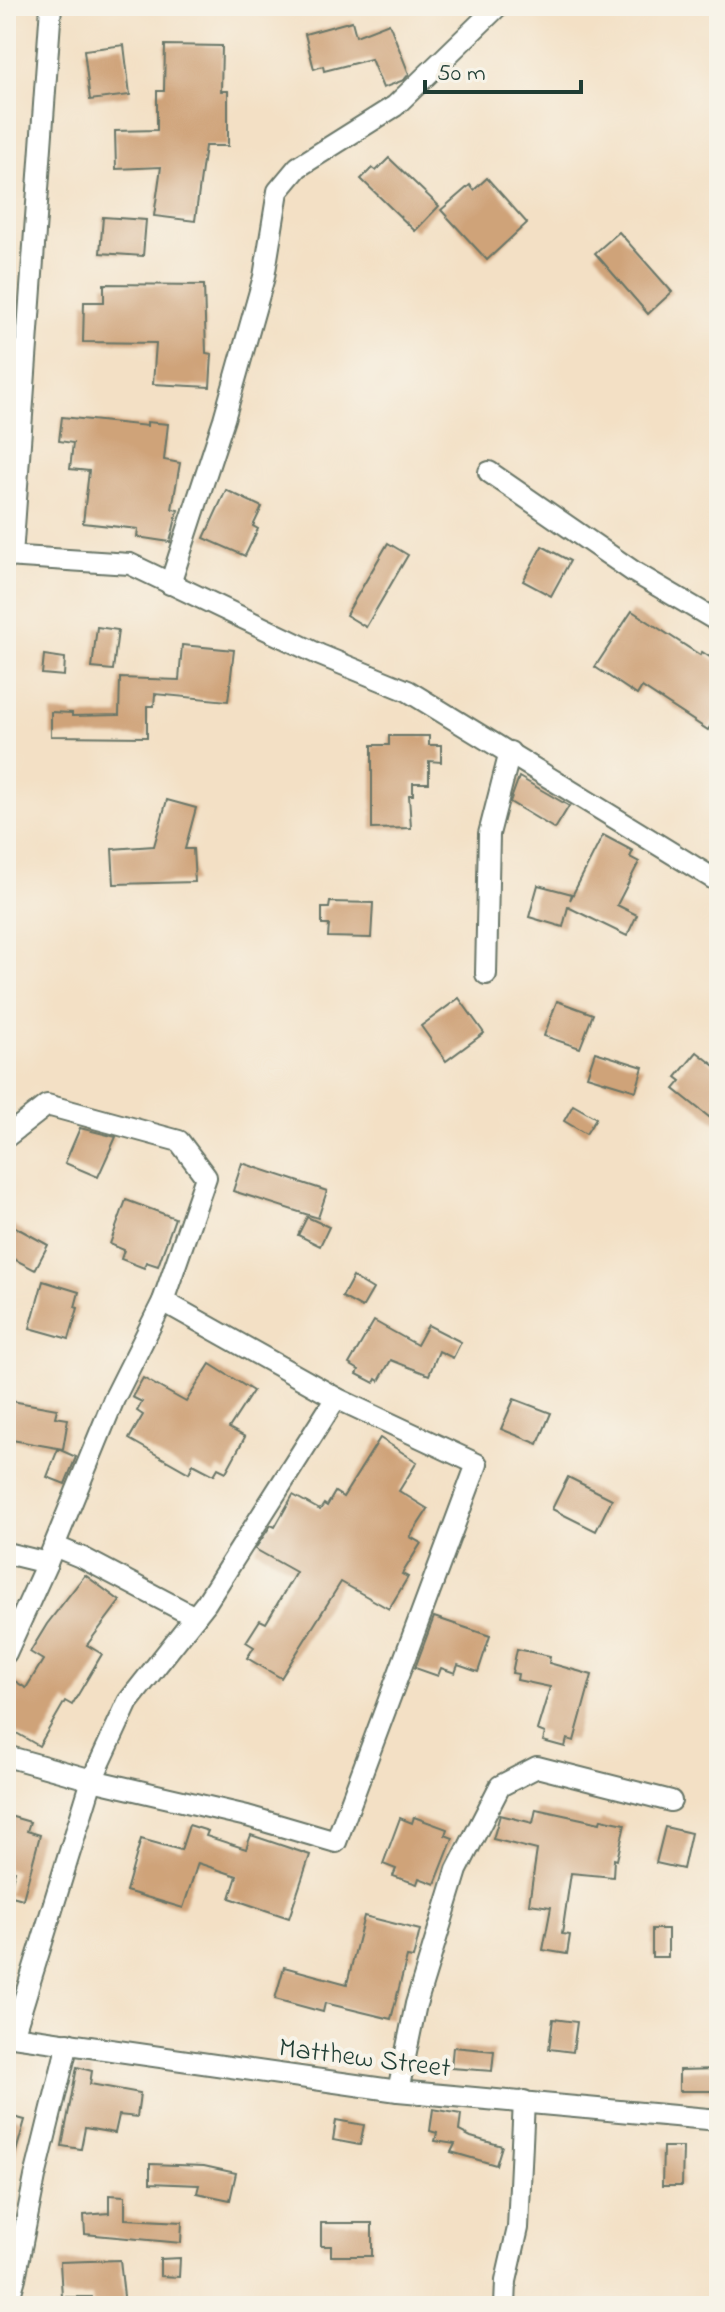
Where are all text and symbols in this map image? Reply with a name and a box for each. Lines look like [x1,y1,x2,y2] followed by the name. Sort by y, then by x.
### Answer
[425,44,581,94] scale bar
[437,57,486,92] text: 50 m
[276,2029,453,2090] street label: Matthew Street

